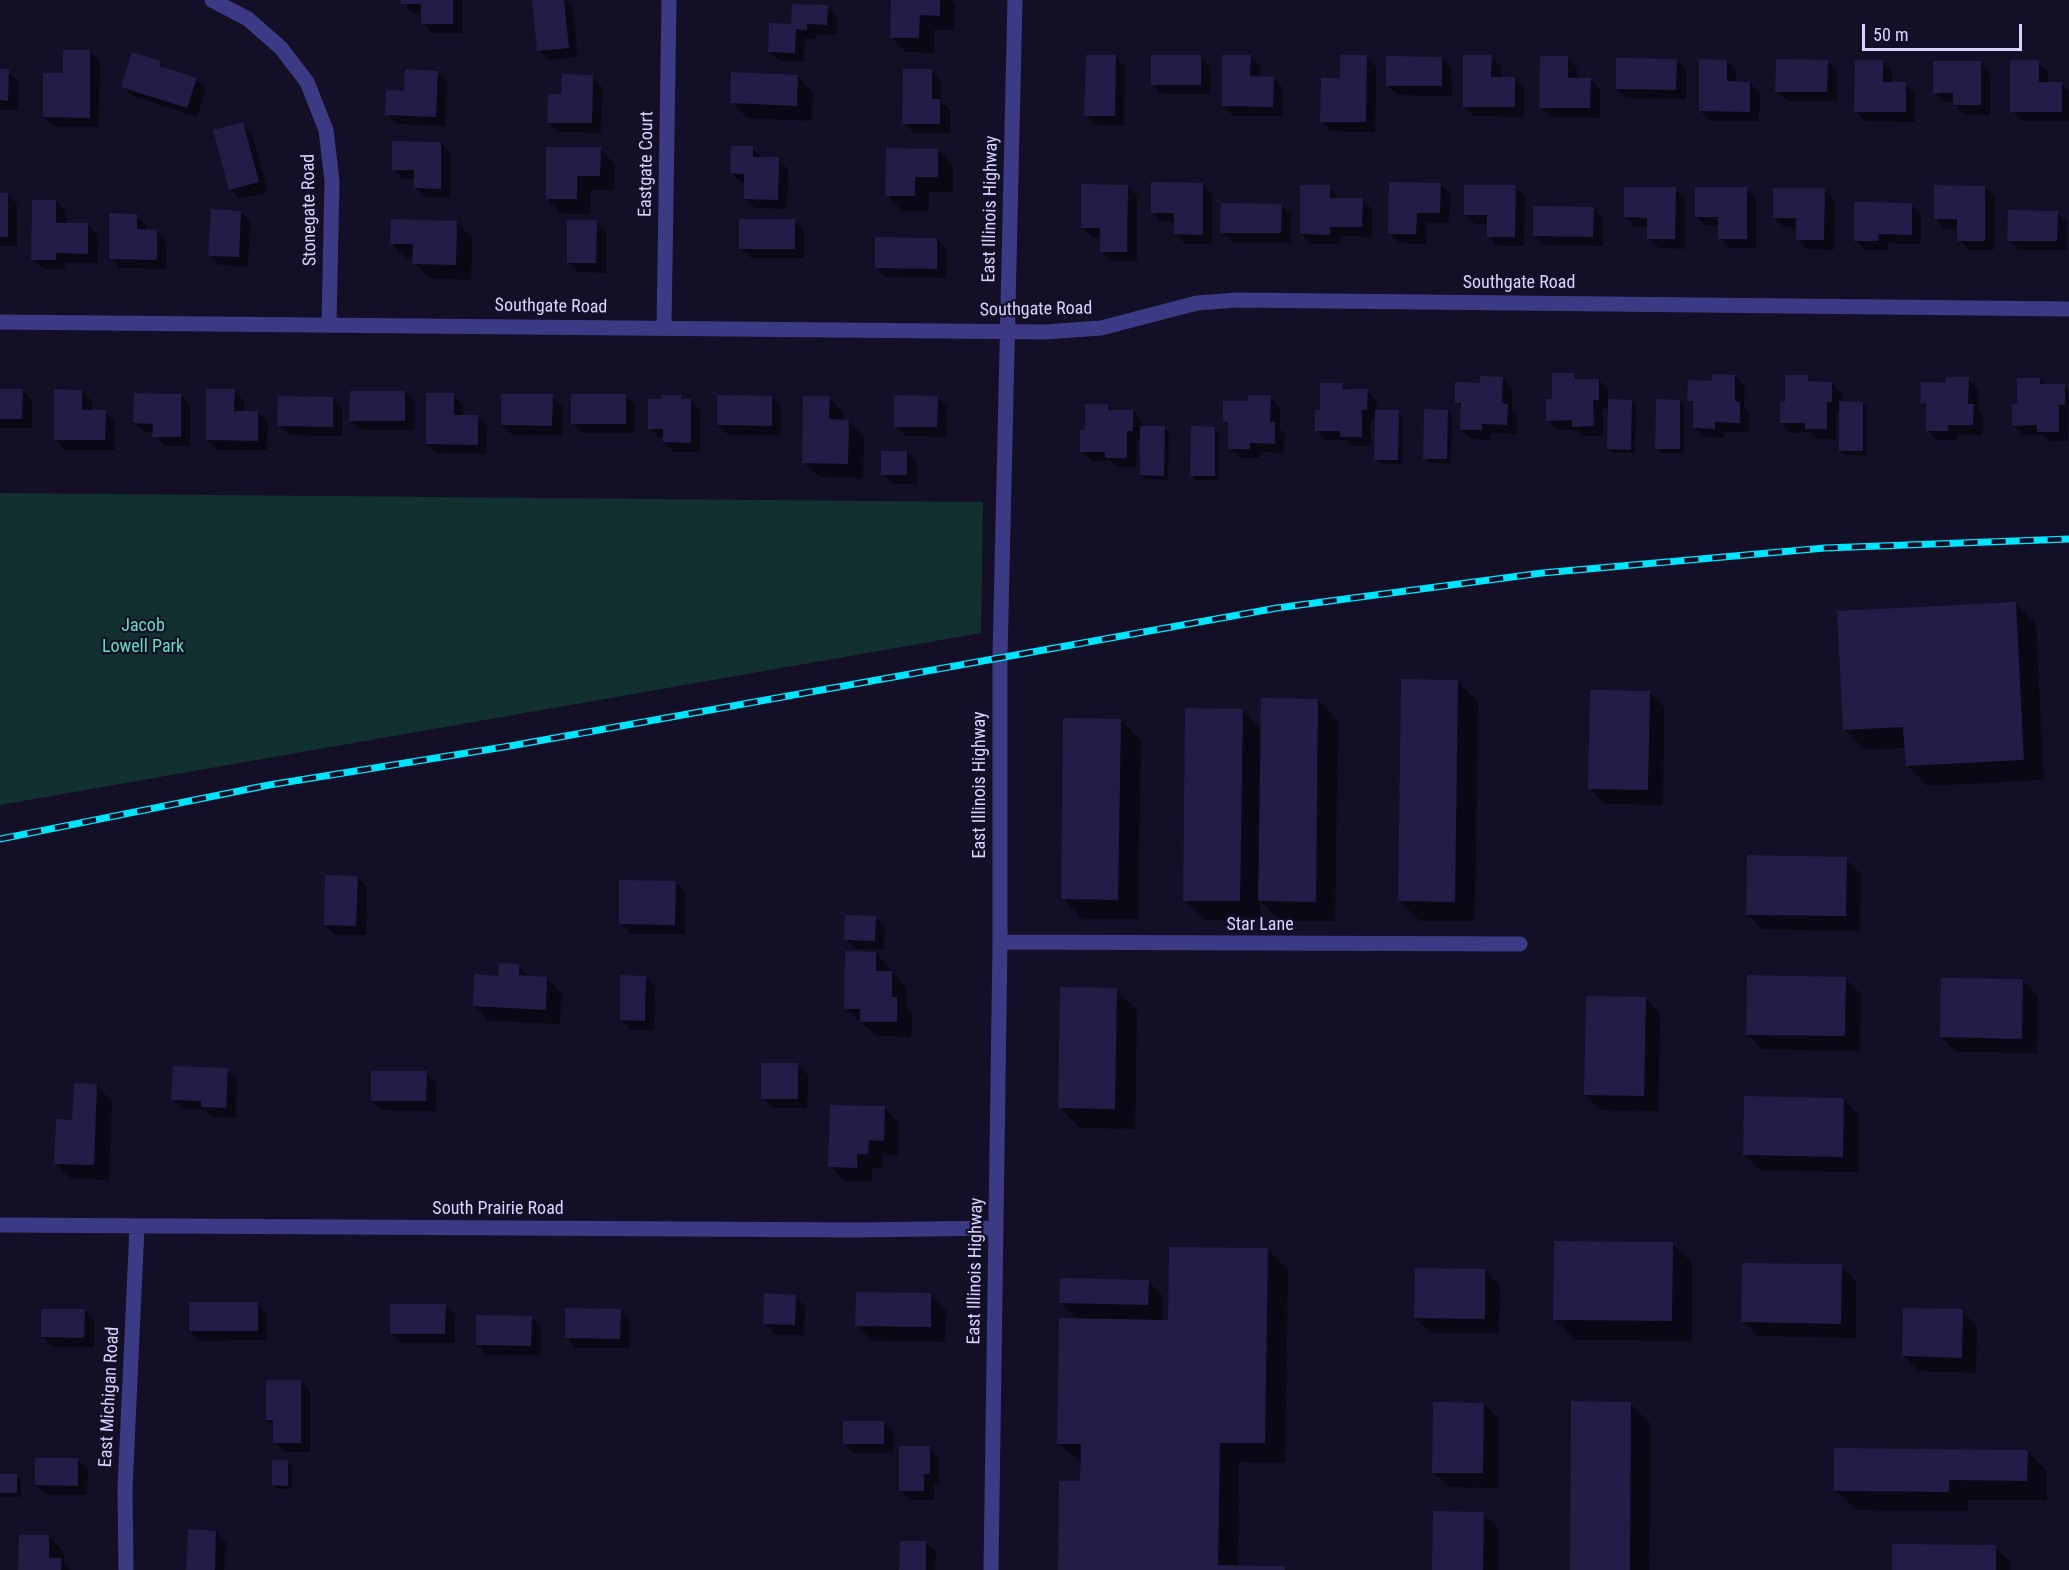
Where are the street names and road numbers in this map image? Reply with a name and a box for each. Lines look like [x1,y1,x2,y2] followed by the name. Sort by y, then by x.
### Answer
[635,111,659,217] street label: Eastgate Court
[979,135,1003,283] street label: East Illinois Highway
[298,154,322,266] street label: Stonegate Road
[1463,272,1575,294] street label: Southgate Road
[495,295,607,319] street label: Southgate Road
[980,298,1092,322] street label: Southgate Road
[969,712,991,858] street label: East Illinois Highway
[1226,914,1294,936] street label: Star Lane
[964,1197,988,1345] street label: East Illinois Highway
[432,1198,564,1220] street label: South Prairie Road
[96,1326,124,1468] street label: East Michigan Road

